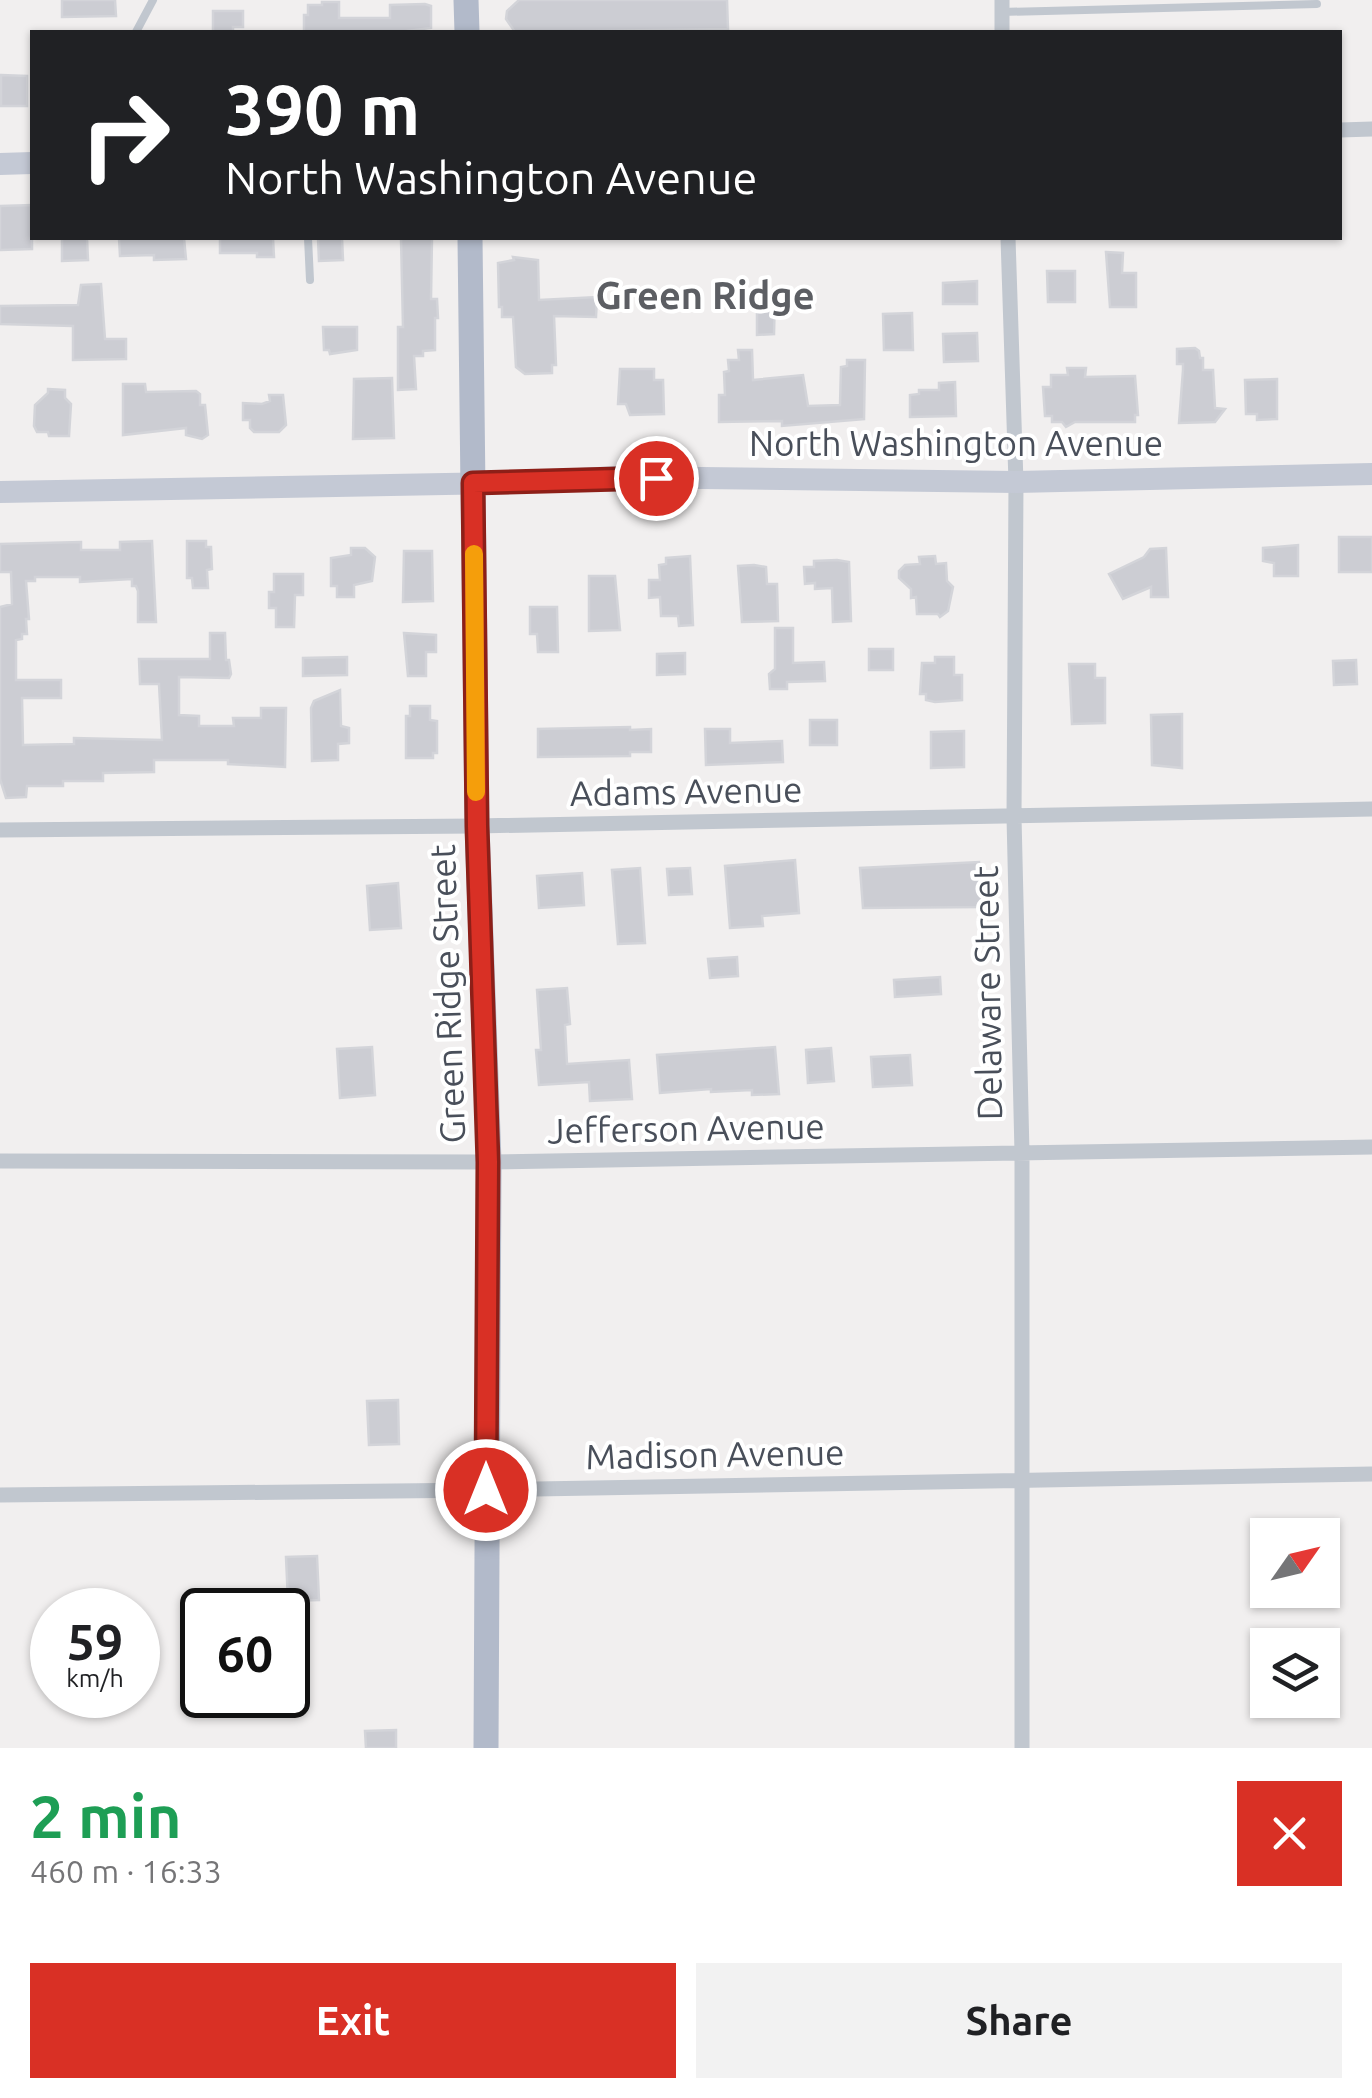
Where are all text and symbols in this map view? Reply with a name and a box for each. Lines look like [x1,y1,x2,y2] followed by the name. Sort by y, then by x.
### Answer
[60,70,190,200] icon: right
[225,70,420,148] text: 390 m
[225,152,757,203] text: North Washington Avenue
[595,274,815,316] district label: Green Ridge
[749,423,1163,463] street label: North Washington Avenue
[614,436,699,521] pin
[629,451,684,506] icon: arrive
[569,769,803,813] street label: Adams Avenue
[422,844,472,1144] street label: Green Ridge Street
[965,865,1009,1121] street label: Delaware Street
[547,1106,825,1150] street label: Jefferson Avenue
[585,1432,845,1476] street label: Madison Avenue
[434,1438,538,1542] position arrow
[1250,1518,1340,1608] north arrow
[1250,1518,1340,1718] map controls
[180,1588,310,1718] speed limit sign: 60
[67,1613,123,1669] text: 59
[1250,1628,1340,1718] button: layers
[66,1664,124,1692] text: km/h
[1237,1781,1342,1886] button: close
[30,1782,182,1849] text: 2 min
[30,1853,222,1889] text: 460 m · 16:33
[30,1963,676,2078] button: Exit
[696,1963,1342,2078] button: Share

